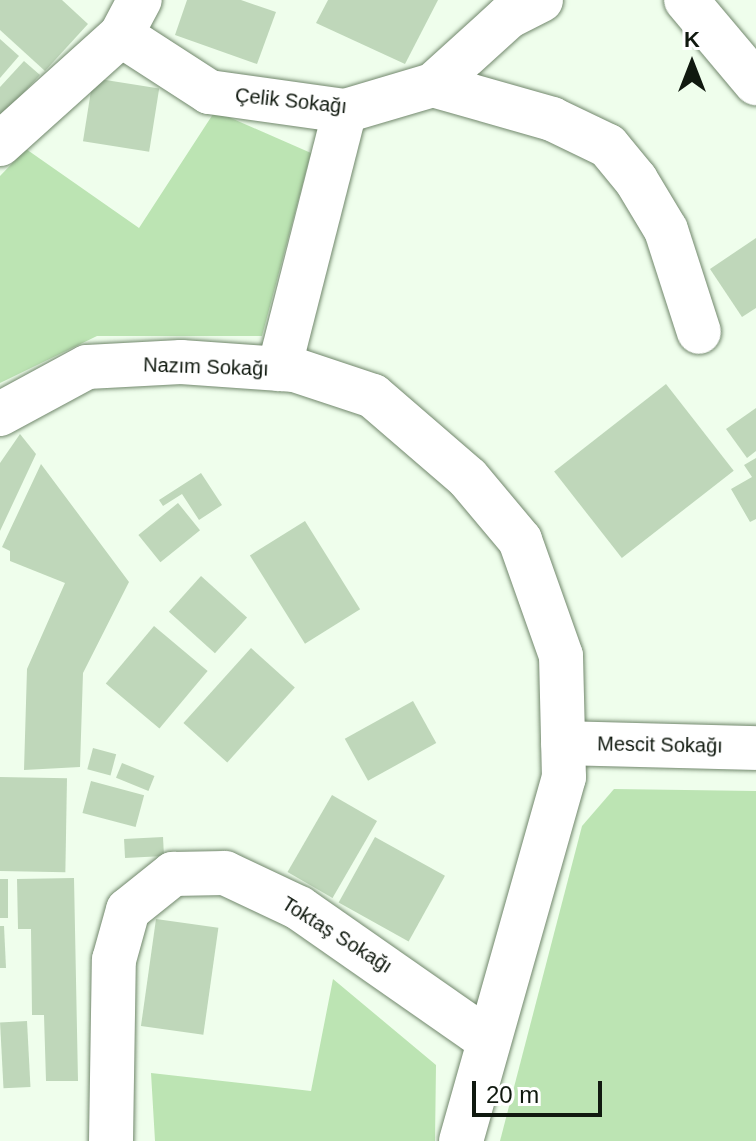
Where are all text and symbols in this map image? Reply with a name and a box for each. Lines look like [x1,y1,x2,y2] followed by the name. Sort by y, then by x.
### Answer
[652,24,732,104] north arrow
[684,27,700,52] text: K
[234,83,348,119] street label: Çelik Sokağı
[143,353,269,381] street label: Nazım Sokağı
[597,732,723,758] street label: Mescit Sokağı
[277,892,397,978] street label: Toktaş Sokağı
[476,1065,606,1115] scale bar
[486,1081,539,1108] text: 20 m

